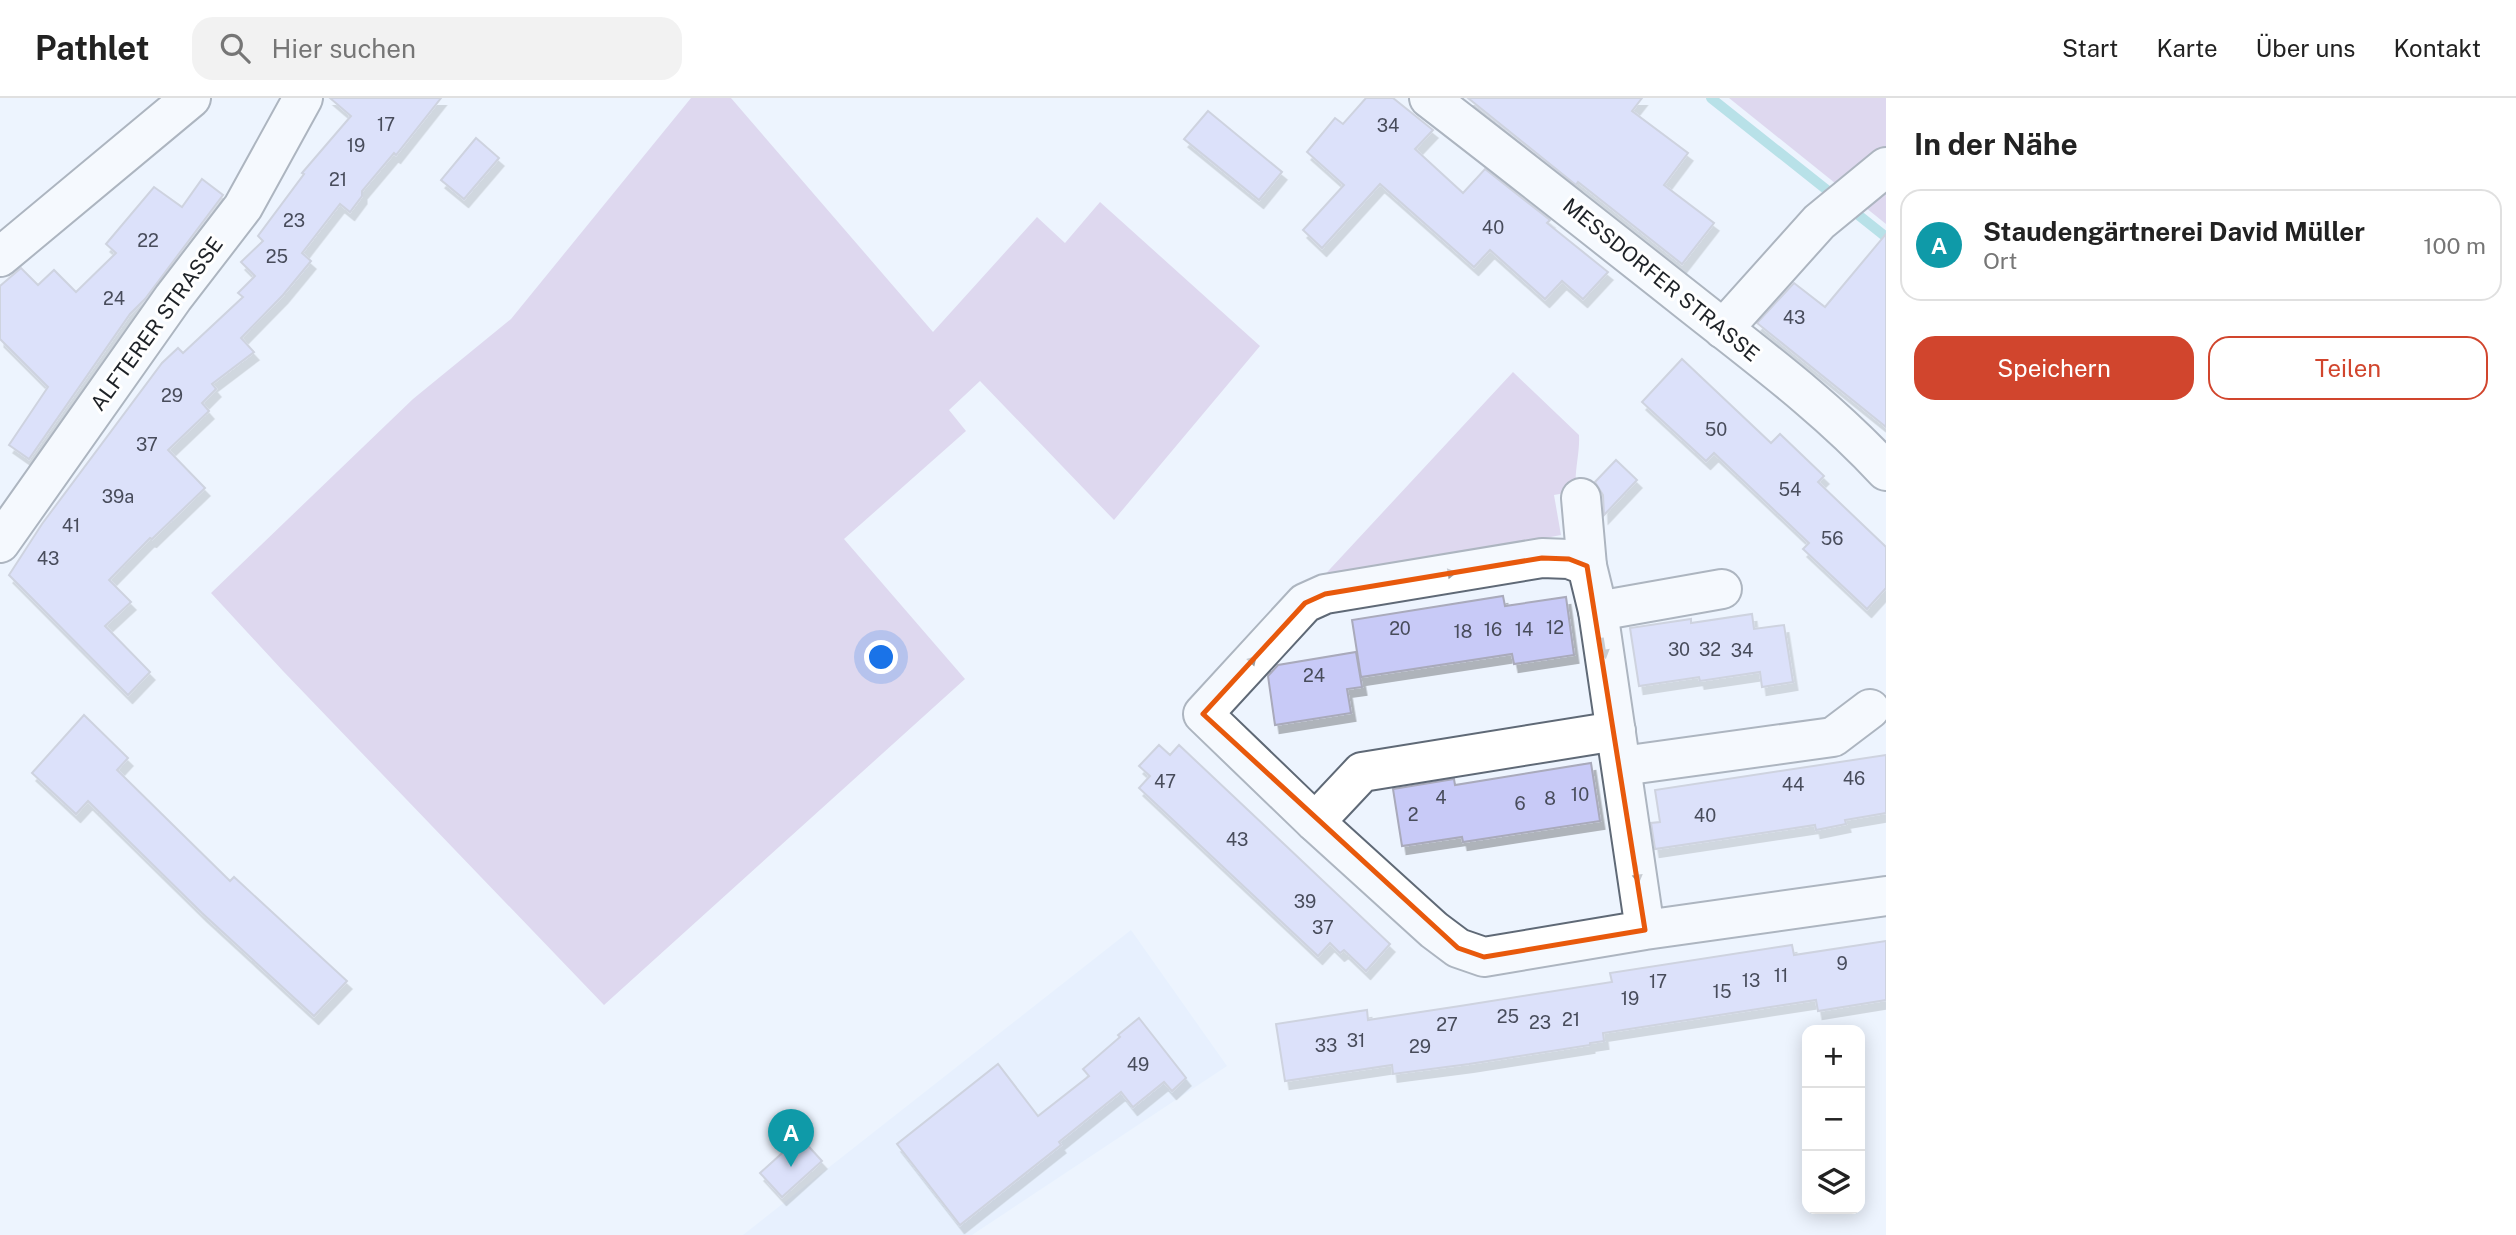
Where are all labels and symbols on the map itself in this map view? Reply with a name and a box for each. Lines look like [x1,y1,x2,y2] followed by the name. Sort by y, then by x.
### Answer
[377,114,395,135] house number: 17
[1377,115,1399,136] house number: 34
[347,135,365,156] house number: 19
[329,169,347,190] house number: 21
[1558,193,1765,367] street label: MESSDORFER STRASSE
[283,210,305,231] house number: 23
[1482,217,1504,238] house number: 40
[137,230,159,251] house number: 22
[85,232,228,415] street label: ALFTERER STRASSE
[266,246,288,267] house number: 25
[103,288,125,309] house number: 24
[1783,307,1805,328] house number: 43
[161,385,183,406] house number: 29
[1705,419,1727,440] house number: 50
[136,434,158,455] house number: 37
[1779,479,1801,500] house number: 54
[102,486,134,507] house number: 39a
[62,515,80,536] house number: 41
[1821,528,1843,549] house number: 56
[37,548,59,569] house number: 43
[1435,568,1457,579] one-way arrow
[1546,617,1564,638] house number: 12
[1389,618,1411,639] house number: 20
[1484,619,1502,640] house number: 16
[1515,619,1533,640] house number: 14
[1454,621,1472,642] house number: 18
[1599,637,1610,659] one-way arrow
[1668,639,1690,660] house number: 30
[1699,639,1721,660] house number: 32
[864,640,898,674] your location
[1731,640,1753,661] house number: 34
[1241,655,1257,673] one-way arrow
[1303,665,1325,686] house number: 24
[1843,768,1865,789] house number: 46
[1154,771,1176,792] house number: 47
[1782,774,1804,795] house number: 44
[1571,784,1589,805] house number: 10
[1435,787,1447,808] house number: 4
[1544,788,1556,809] house number: 8
[1514,793,1526,814] house number: 6
[1408,804,1418,825] house number: 2
[1694,805,1716,826] house number: 40
[1226,829,1248,850] house number: 43
[1632,862,1643,884] one-way arrow
[1294,891,1316,912] house number: 39
[1312,917,1334,938] house number: 37
[1836,953,1848,974] house number: 9
[1774,965,1788,986] house number: 11
[1742,970,1760,991] house number: 13
[1649,971,1667,992] house number: 17
[1713,981,1731,1002] house number: 15
[1621,988,1639,1009] house number: 19
[1497,1006,1519,1027] house number: 25
[1562,1009,1580,1030] house number: 21
[1529,1012,1551,1033] house number: 23
[1436,1014,1458,1035] house number: 27
[1347,1030,1365,1051] house number: 31
[1315,1035,1337,1056] house number: 33
[1409,1036,1431,1057] house number: 29
[1127,1054,1149,1075] house number: 49
[768,1109,814,1167] pin: A

